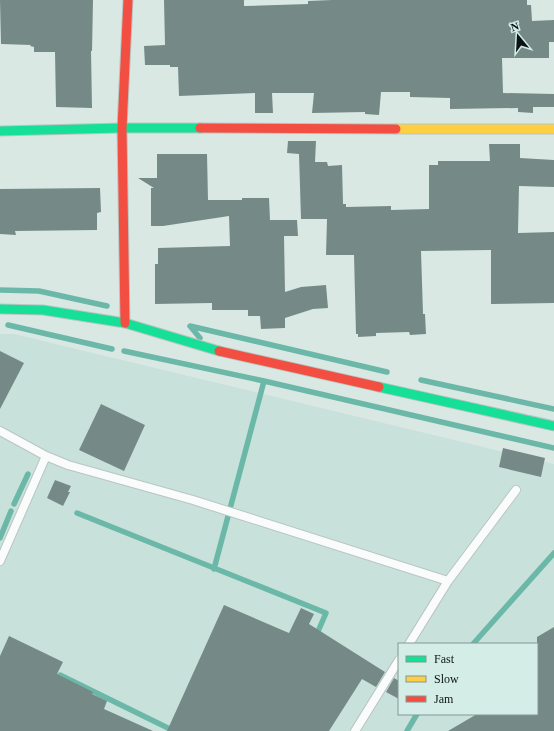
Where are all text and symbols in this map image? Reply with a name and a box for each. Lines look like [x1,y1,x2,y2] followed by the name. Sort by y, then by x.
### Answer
[498,16,538,56] north arrow
[509,20,521,33] text: N
[398,643,538,715] legend
[434,652,455,666] text: Fast
[434,672,459,686] text: Slow
[434,692,454,706] text: Jam

